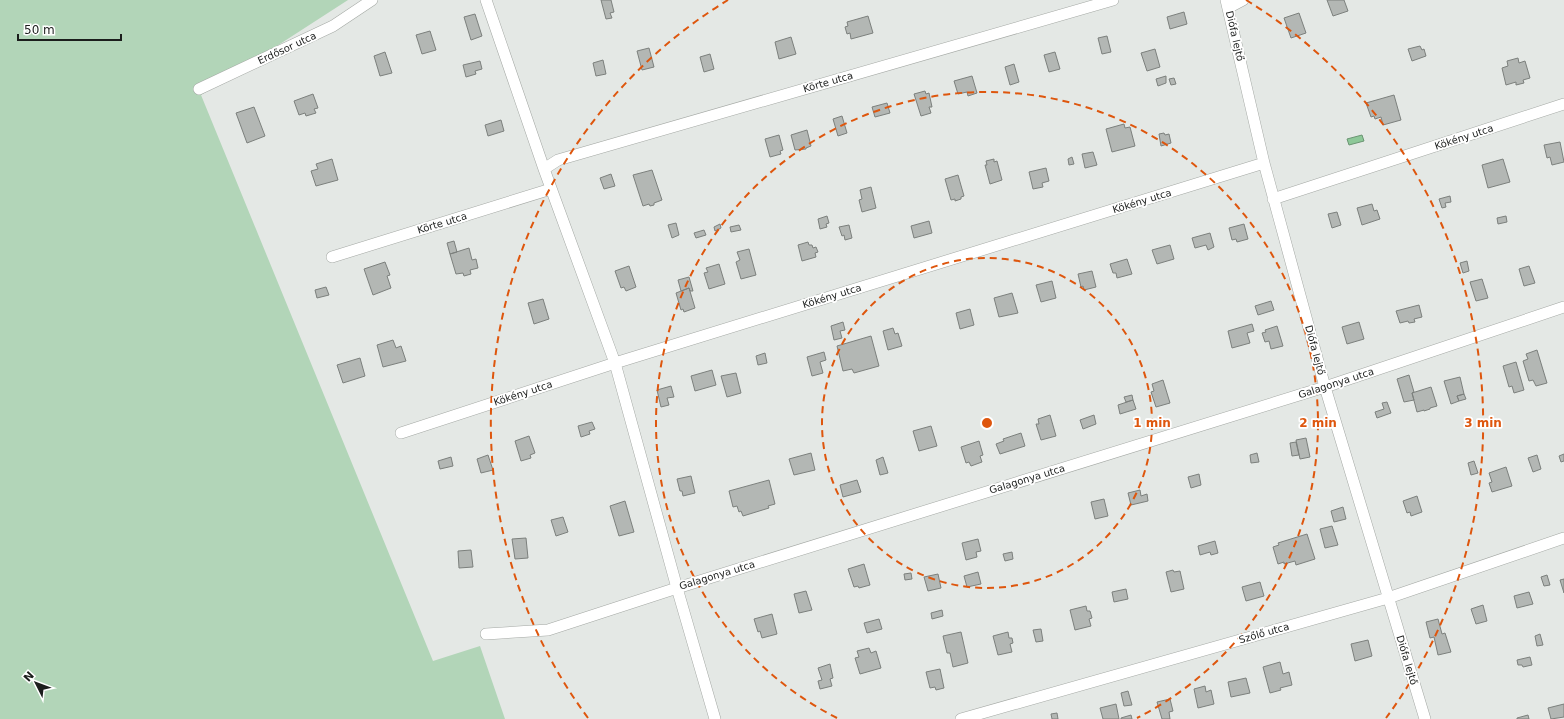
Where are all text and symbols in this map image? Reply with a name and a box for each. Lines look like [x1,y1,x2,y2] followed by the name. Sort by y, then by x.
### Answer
[1224,10,1246,62] street label: Diófa lejtő
[18,16,121,42] scale bar
[24,23,55,37] text: 50 m
[256,30,318,66] street label: Erdősor utca
[802,70,854,94] street label: Körte utca
[1433,122,1495,152] street label: Kökény utca
[1111,187,1173,215] street label: Kökény utca
[416,210,468,236] street label: Körte utca
[801,282,863,310] street label: Kökény utca
[1303,324,1327,376] street label: Diófa lejtő
[1297,366,1375,400] street label: Galagonya utca
[492,378,554,408] street label: Kökény utca
[980,416,994,430] centre of rings
[1133,416,1171,430] text: 1 min
[1299,416,1337,430] text: 2 min
[1464,416,1502,430] text: 3 min
[988,462,1066,496] street label: Galagonya utca
[678,558,756,592] street label: Galagonya utca
[1238,621,1290,645] street label: Szőlő utca
[1394,634,1420,686] street label: Diófa lejtő
[16,663,56,703] north arrow
[21,669,37,684] text: N

